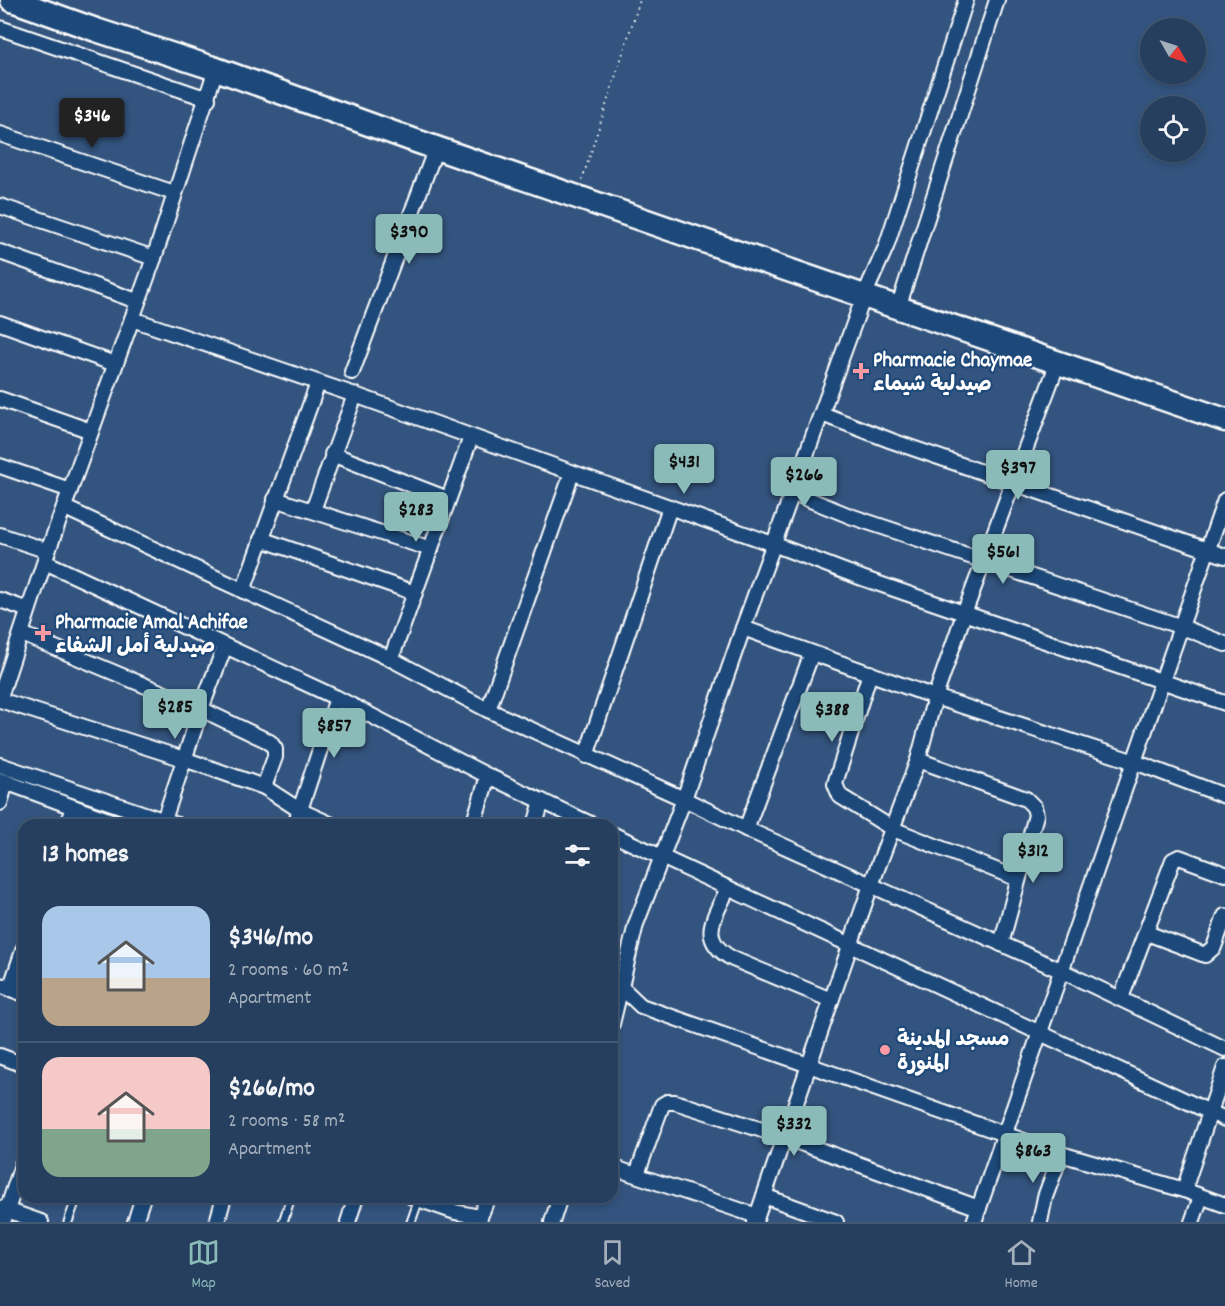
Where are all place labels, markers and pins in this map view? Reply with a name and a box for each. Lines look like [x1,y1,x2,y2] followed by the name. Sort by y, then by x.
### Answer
[56,98,128,149] pin: $346
[373,214,445,265] pin: $390
[873,347,1032,401] place label: Pharmacie Chaymae صيدلية شيماء
[854,364,868,378] marker: Pharmacie Chaymae صيدلية شيماء
[648,444,720,495] pin: $431
[982,450,1054,501] pin: $397
[768,457,840,508] pin: $266
[380,492,452,543] pin: $283
[967,534,1039,585] pin: $561
[55,609,248,663] place label: Pharmacie Amal Achifae صيدلية أمل الشفاء
[36,626,50,640] marker: Pharmacie Amal Achifae صيدلية أمل الشفاء
[139,689,211,740] pin: $285
[796,692,868,743] pin: $388
[298,708,370,759] pin: $857
[997,833,1069,884] pin: $312
[897,1026,1009,1080] place label: مسجد المدينة المنورة
[878,1043,892,1057] marker: مسجد المدينة المنورة
[758,1106,830,1157] pin: $332
[997,1133,1069,1184] pin: $863

